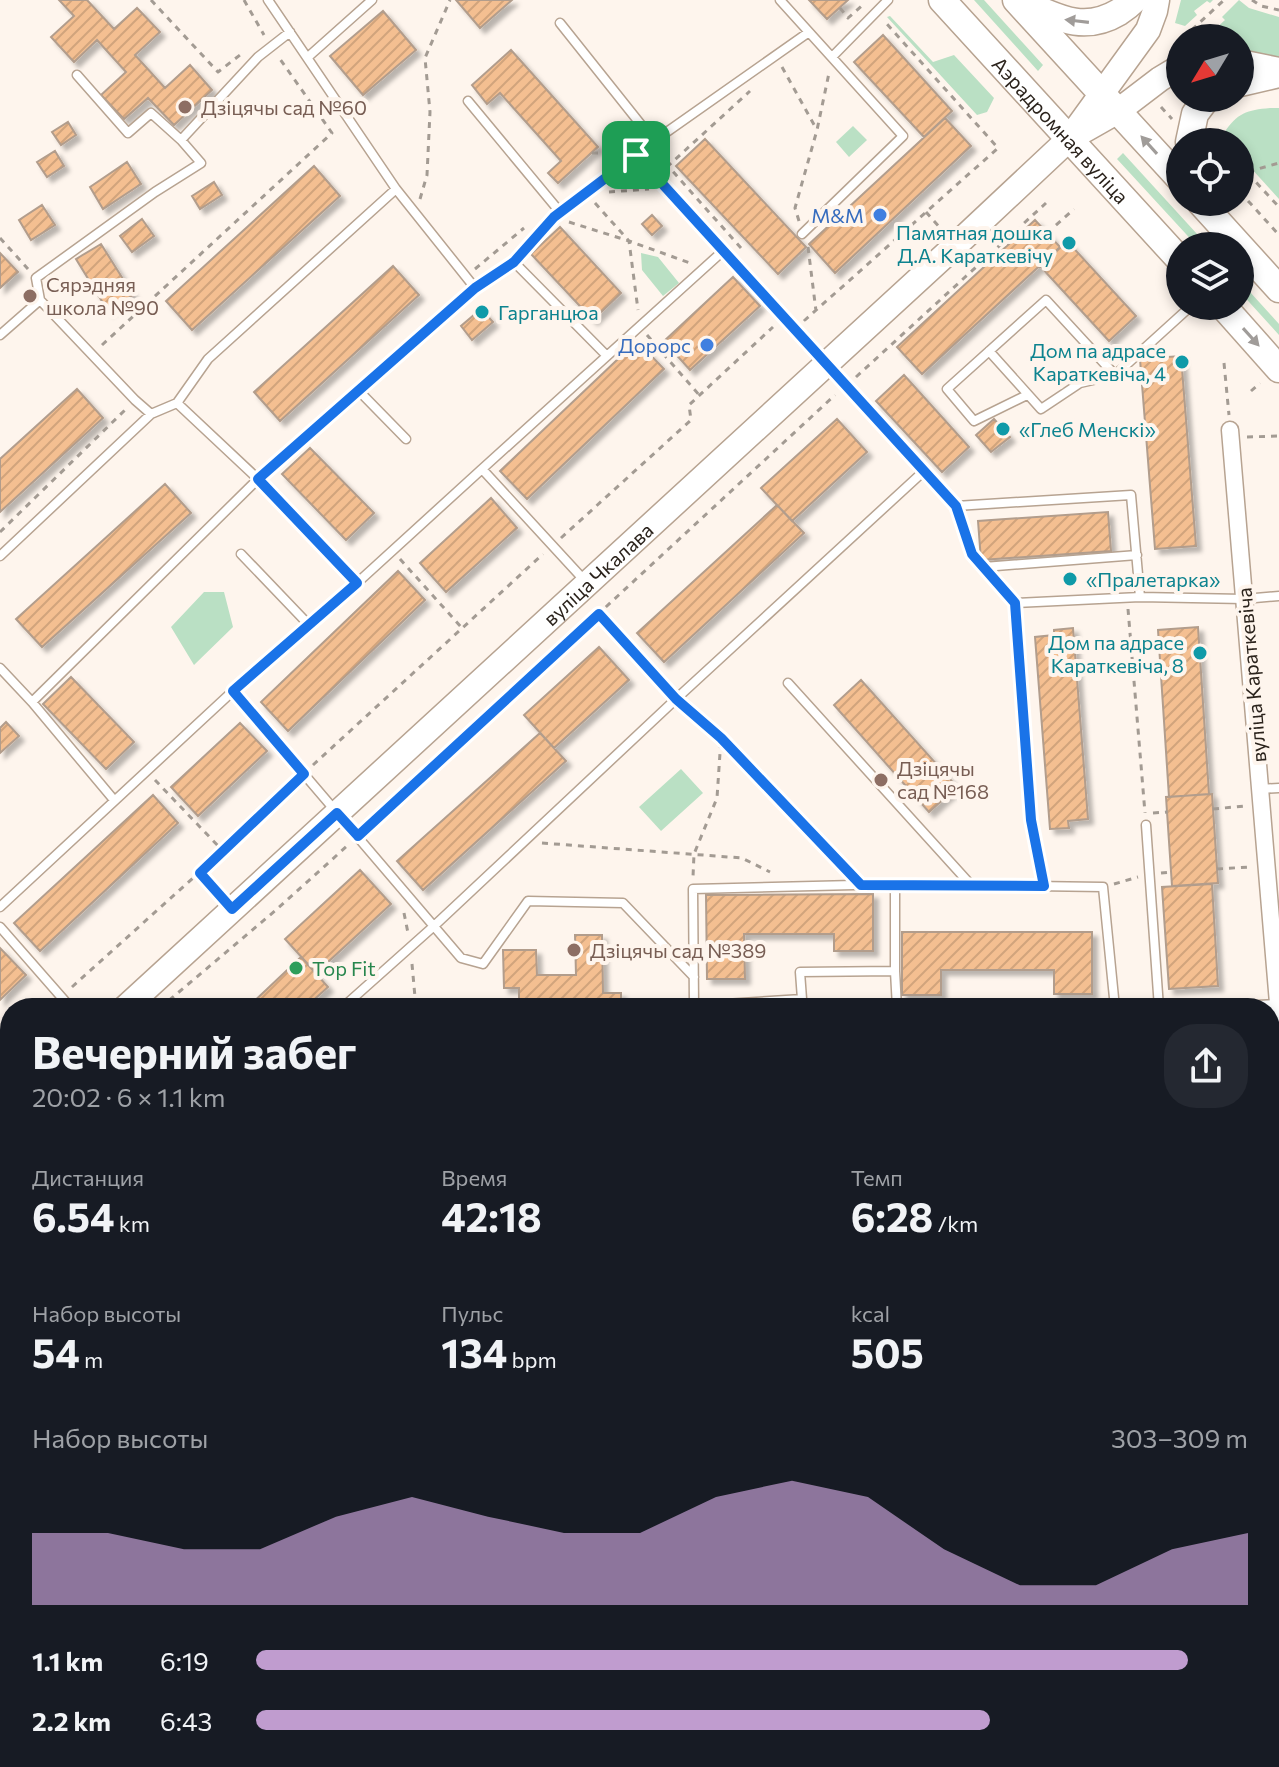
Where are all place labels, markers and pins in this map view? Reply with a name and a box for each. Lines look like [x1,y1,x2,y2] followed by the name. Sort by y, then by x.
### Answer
[201,95,367,119] place label: Дзіцячы сад №60
[176,98,194,116] marker: Дзіцячы сад №60
[602,121,670,189] pin
[811,203,864,227] place label: M&M
[871,206,889,224] marker: M&M
[896,220,1053,267] place label: Памятная дошка Д.А. Караткевічу
[1060,234,1078,252] marker: Памятная дошка Д.А. Караткевічу
[46,272,159,319] place label: Сярэдняя школа №90
[21,287,39,305] marker: Сярэдняя школа №90
[498,300,599,324] place label: Гарганцюа
[473,303,491,321] marker: Гарганцюа
[618,333,691,357] place label: Дорорс
[698,336,716,354] marker: Дорорс
[1030,338,1166,385] place label: Дом па адрасе Караткевіча, 4
[1173,353,1191,371] marker: Дом па адрасе Караткевіча, 4
[1019,417,1156,441] place label: «Глеб Менскі»
[994,420,1012,438] marker: «Глеб Менскі»
[1086,567,1220,591] place label: «Пралетарка»
[1061,570,1079,588] marker: «Пралетарка»
[1048,630,1184,677] place label: Дом па адрасе Караткевіча, 8
[1191,644,1209,662] marker: Дом па адрасе Караткевіча, 8
[897,756,989,803] place label: Дзіцячы сад №168
[872,771,890,789] marker: Дзіцячы сад №168
[590,938,767,962] place label: Дзіцячы сад №389
[565,941,583,959] marker: Дзіцячы сад №389
[312,956,376,980] place label: Top Fit
[287,959,305,977] marker: Top Fit

